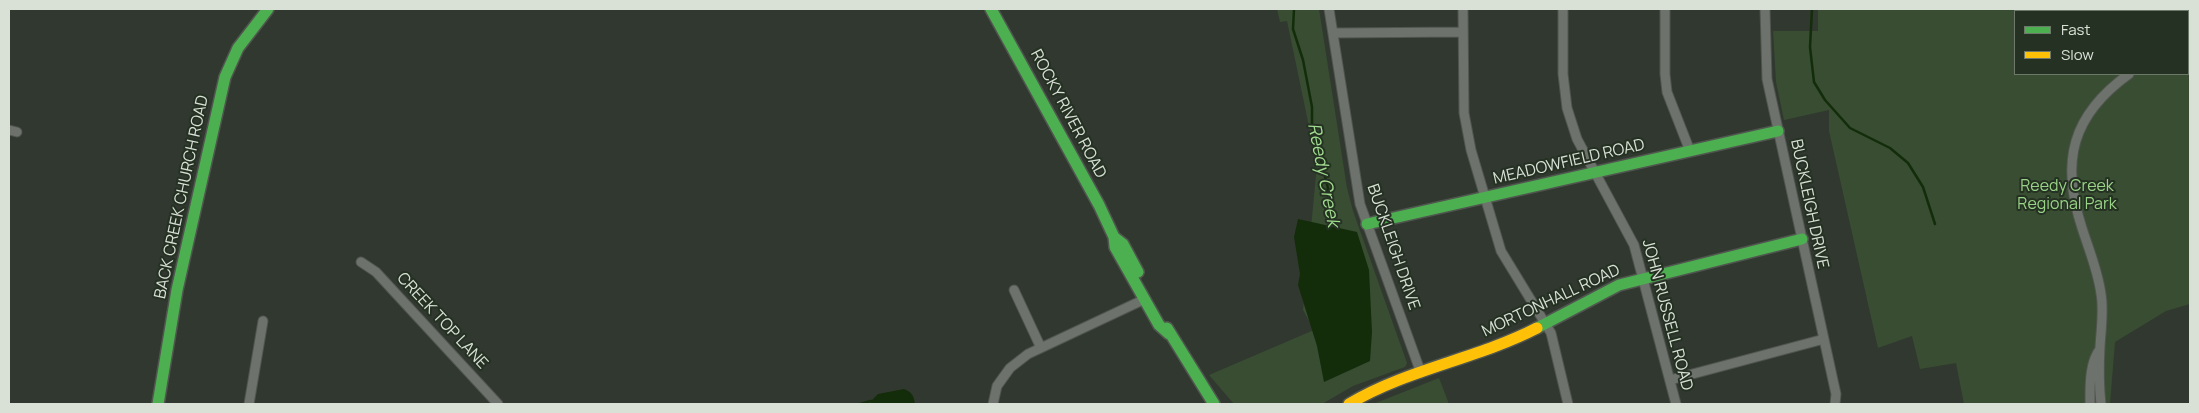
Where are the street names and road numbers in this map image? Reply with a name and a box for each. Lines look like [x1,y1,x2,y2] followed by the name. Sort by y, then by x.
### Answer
[1026,46,1110,182] street label: ROCKY RIVER ROAD
[151,93,213,301] street label: BACK CREEK CHURCH ROAD
[1491,135,1647,189] street label: MEADOWFIELD ROAD
[1786,138,1832,270] street label: BUCKLEIGH DRIVE
[1362,182,1424,312] street label: BUCKLEIGH DRIVE
[1638,237,1696,393] street label: JOHN RUSSELL ROAD
[1479,261,1623,341] street label: MORTONHALL ROAD
[392,269,492,373] street label: CREEK TOP LANE

